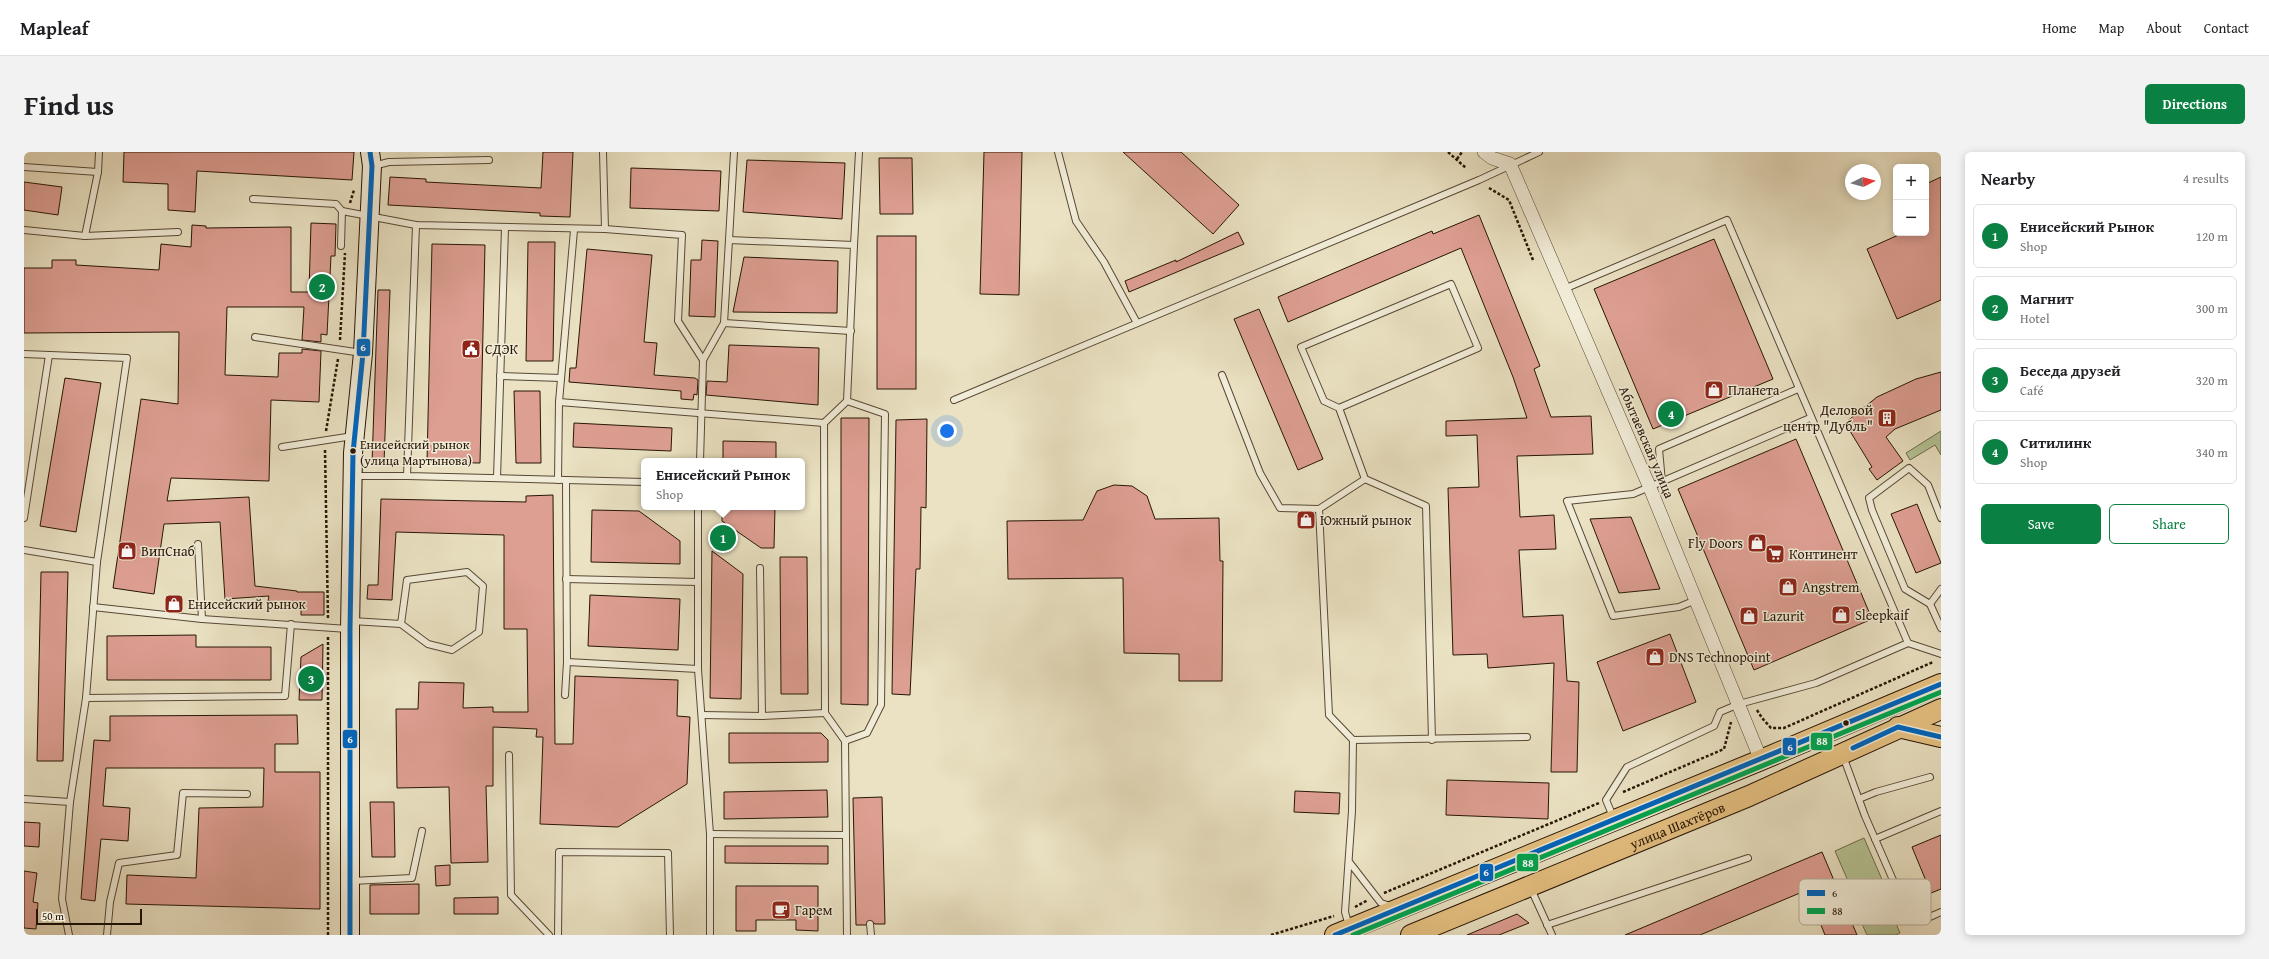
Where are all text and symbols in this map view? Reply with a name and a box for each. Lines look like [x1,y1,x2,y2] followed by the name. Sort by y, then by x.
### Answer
[20,14,89,42] text: Mapleaf
[2042,18,2077,38] text: Home
[2099,18,2124,38] text: Map
[2146,18,2182,38] text: About
[2204,18,2249,38] text: Contact
[24,84,114,125] text: Find us
[2145,84,2245,124] button: Directions
[1845,164,1881,200] north arrow
[1893,164,1929,236] map controls
[1893,164,1929,200] button: +
[1981,166,2035,191] text: Nearby
[2183,169,2229,188] text: 4 results
[1893,200,1929,236] button: −
[2020,216,2154,237] text: Енисейский Рынок
[1992,227,1998,246] text: 1
[2196,227,2228,246] text: 120 m
[2020,237,2047,256] text: Shop
[309,272,335,302] pin: 2
[2020,288,2074,309] text: Магнит
[1992,299,1998,318] text: 2
[2196,299,2228,318] text: 300 m
[2020,309,2050,328] text: Hotel
[356,338,371,357] line badge: 6
[460,338,482,360] public building icon: СДЭК
[360,339,366,355] text: 6
[485,339,519,359] place label: СДЭК
[2020,360,2121,381] text: Беседа друзей
[1992,371,1998,390] text: 3
[2196,371,2228,390] text: 320 m
[1703,379,1725,401] shop icon: Планета
[1728,380,1780,400] place label: Планета
[2020,381,2043,400] text: Café
[1614,383,1680,502] street label: Абытаевская улица
[1658,399,1684,429] pin: 4
[1783,400,1873,436] place label: Деловой центр "Дубль"
[1876,407,1898,429] building icon: Деловой центр "Дубль"
[937,421,957,441] your location
[2020,432,2091,453] text: Ситилинк
[360,435,472,470] place label: Енисейский рынок (улица Мартынова)
[1992,443,1998,462] text: 4
[2196,443,2228,462] text: 340 m
[348,446,358,456] marker: Енисейский рынок (улица Мартынова)
[2020,453,2047,472] text: Shop
[641,458,805,510] popup
[656,464,790,485] text: Енисейский Рынок
[656,485,683,504] text: Shop
[1981,504,2101,544] button: Save
[2109,504,2229,544] button: Share
[1295,509,1317,531] shop icon: Южный рынок
[1320,510,1412,530] place label: Южный рынок
[710,523,736,553] pin: 1
[1746,532,1768,554] shop icon: Fly Doors
[1688,533,1743,553] place label: Fly Doors
[116,540,138,562] shop icon: ВипСнаб
[141,541,195,561] place label: ВипСнаб
[1764,543,1786,565] supermarket icon: Континент
[1789,544,1858,564] place label: Континент
[1777,576,1799,598] shop icon: Angstrem
[1802,577,1860,597] place label: Angstrem
[163,593,185,615] shop icon: Енисейский рынок
[188,594,307,614] place label: Енисейский рынок
[1830,604,1852,626] shop icon: Sleepkaif
[1738,605,1760,627] shop icon: Lazurit
[1855,605,1910,625] place label: Sleepkaif
[1763,606,1805,626] place label: Lazurit
[1644,646,1666,668] shop icon: DNS Technopoint
[1669,647,1771,667] place label: DNS Technopoint
[298,664,324,694] pin: 3
[1841,718,1851,728] unlabelled marker
[342,729,358,749] line badge: 6
[347,731,353,747] text: 6
[1810,732,1833,751] line badge: 88
[1816,733,1828,749] text: 88
[1782,737,1797,756] line badge: 6
[1787,739,1793,755] text: 6
[1626,797,1728,854] street label: улица Шахтёров
[1516,853,1539,872] line badge: 88
[1522,855,1534,871] text: 88
[1479,863,1494,882] line badge: 6
[1483,864,1489,880] text: 6
[1799,879,1931,925] legend
[1832,885,1837,901] text: 6
[770,899,792,921] cafe icon: Гарем
[795,900,833,920] place label: Гарем
[1832,903,1843,919] text: 88
[36,907,142,926] scale bar
[42,908,64,924] text: 50 m

